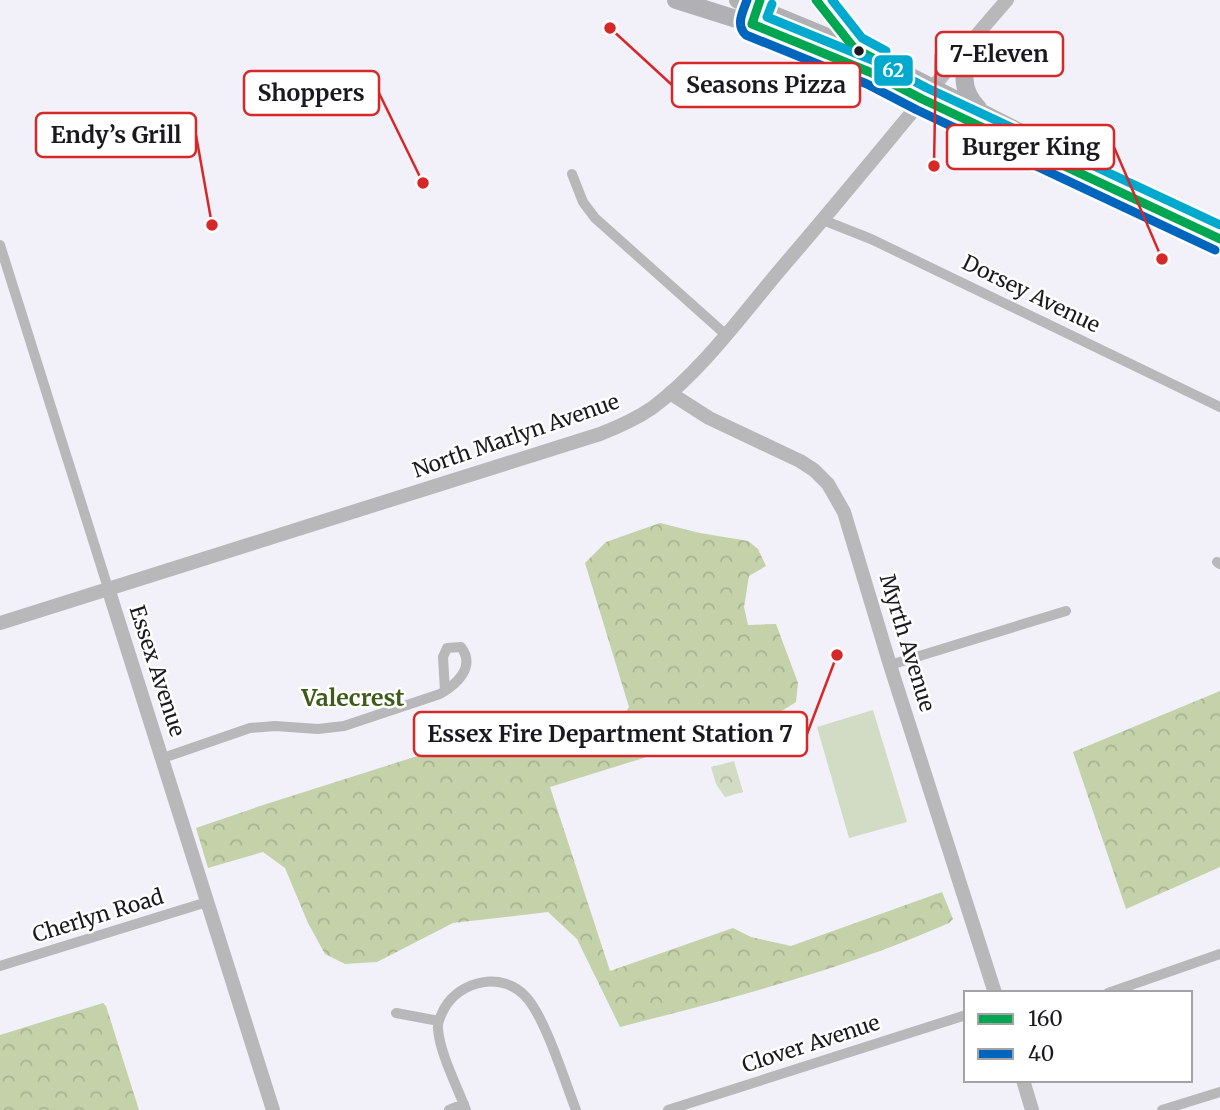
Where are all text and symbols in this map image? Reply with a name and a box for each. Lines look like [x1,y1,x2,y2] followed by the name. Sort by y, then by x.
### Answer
[936,32,1063,76] callout: 7-Eleven
[949,39,1049,68] text: 7-Eleven
[852,44,866,58] unlabelled marker
[873,54,914,87] line badge: 62
[882,58,904,82] text: 62
[672,63,860,107] callout: Seasons Pizza
[686,70,846,99] text: Seasons Pizza
[244,71,379,115] callout: Shoppers
[257,78,365,107] text: Shoppers
[36,113,196,157] callout: Endy’s Grill
[50,120,182,149] text: Endy’s Grill
[947,125,1114,169] callout: Burger King
[962,132,1101,161] text: Burger King
[958,249,1104,339] street label: Dorsey Avenue
[409,387,623,484] street label: North Marlyn Avenue
[874,571,941,715] street label: Myrth Avenue
[124,602,191,740] street label: Essex Avenue
[300,683,405,712] district label: Valecrest
[414,712,807,756] callout: Essex Fire Department Station 7
[427,719,793,748] text: Essex Fire Department Station 7
[29,883,167,948] street label: Cherlyn Road
[964,991,1192,1082] legend
[1028,1005,1063,1032] text: 160
[739,1009,883,1078] street label: Clover Avenue
[1028,1040,1054,1067] text: 40

